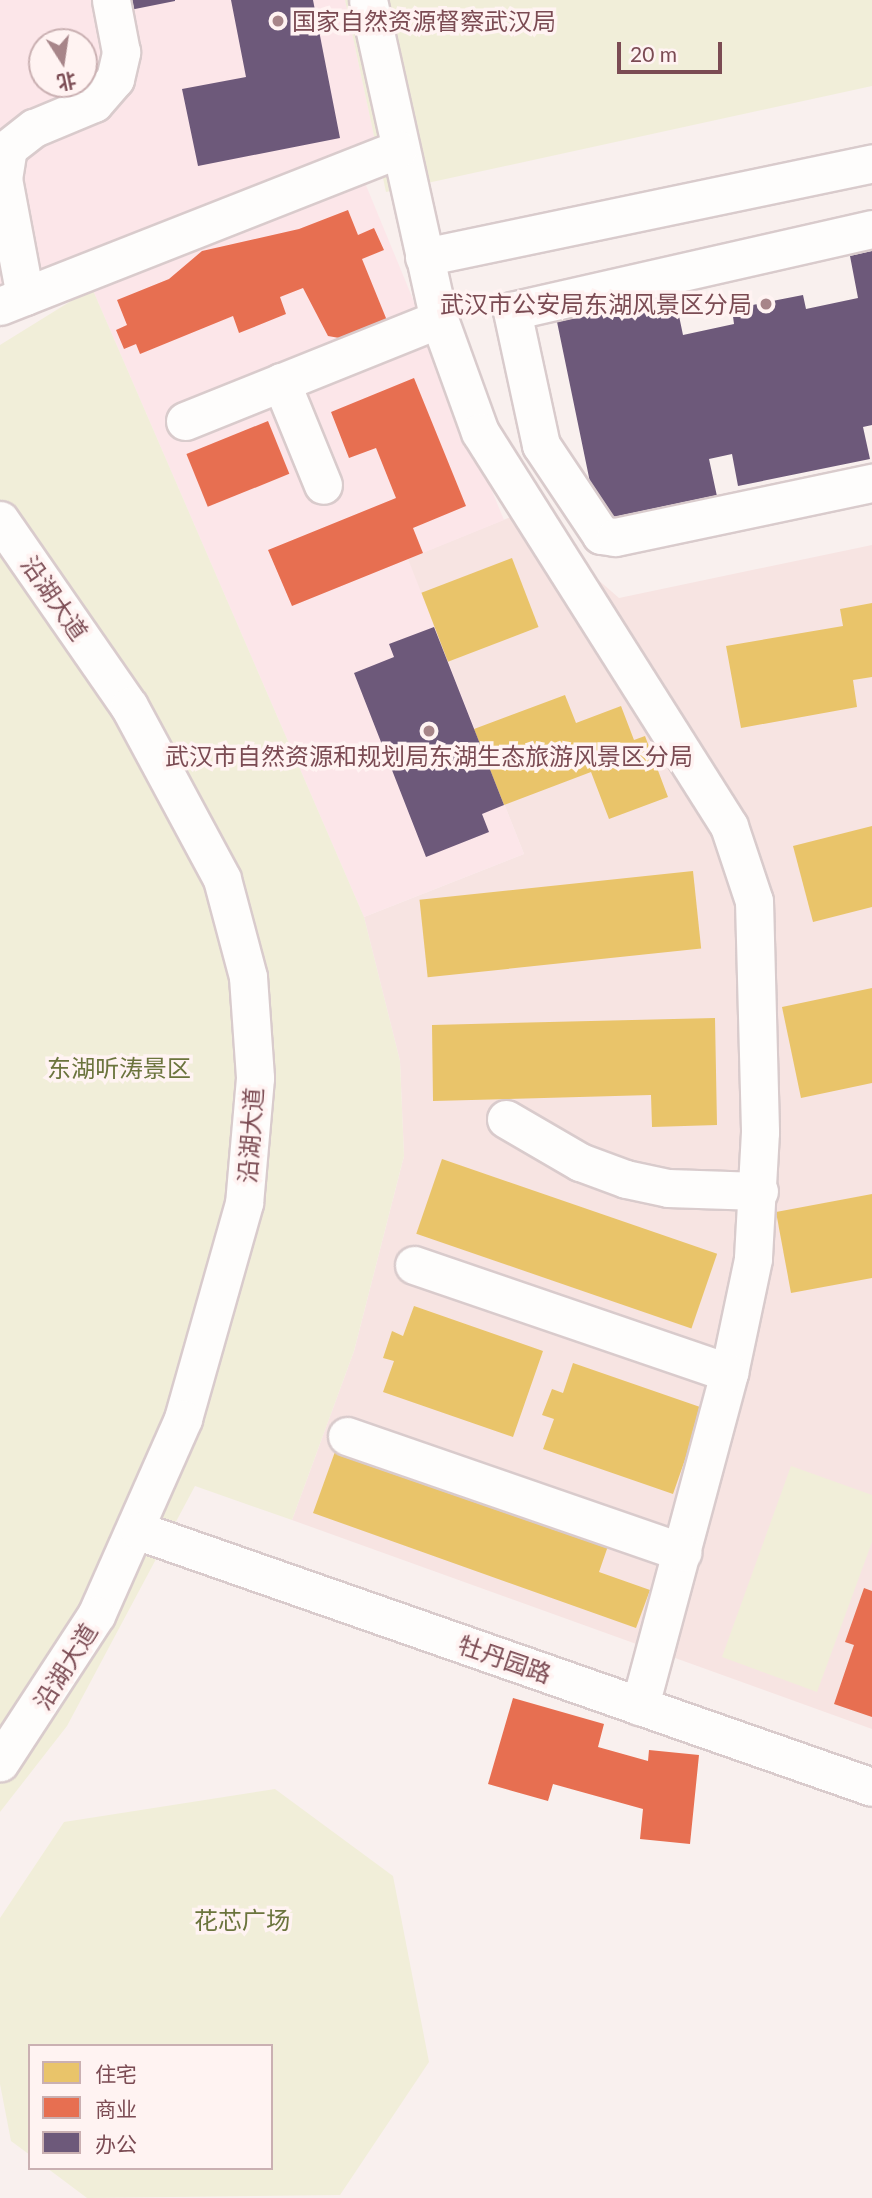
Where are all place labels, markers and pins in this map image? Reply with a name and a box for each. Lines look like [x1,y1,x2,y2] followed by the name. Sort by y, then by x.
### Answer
[292,7,556,35] place label: 国家自然资源督察武汉局
[270,13,286,29] marker: 国家自然资源督察武汉局
[440,290,752,318] place label: 武汉市公安局东湖风景区分局
[758,296,774,312] marker: 武汉市公安局东湖风景区分局
[421,723,437,739] marker: 武汉市自然资源和规划局东湖生态旅游风景区分局
[165,742,693,770] place label: 武汉市自然资源和规划局东湖生态旅游风景区分局

